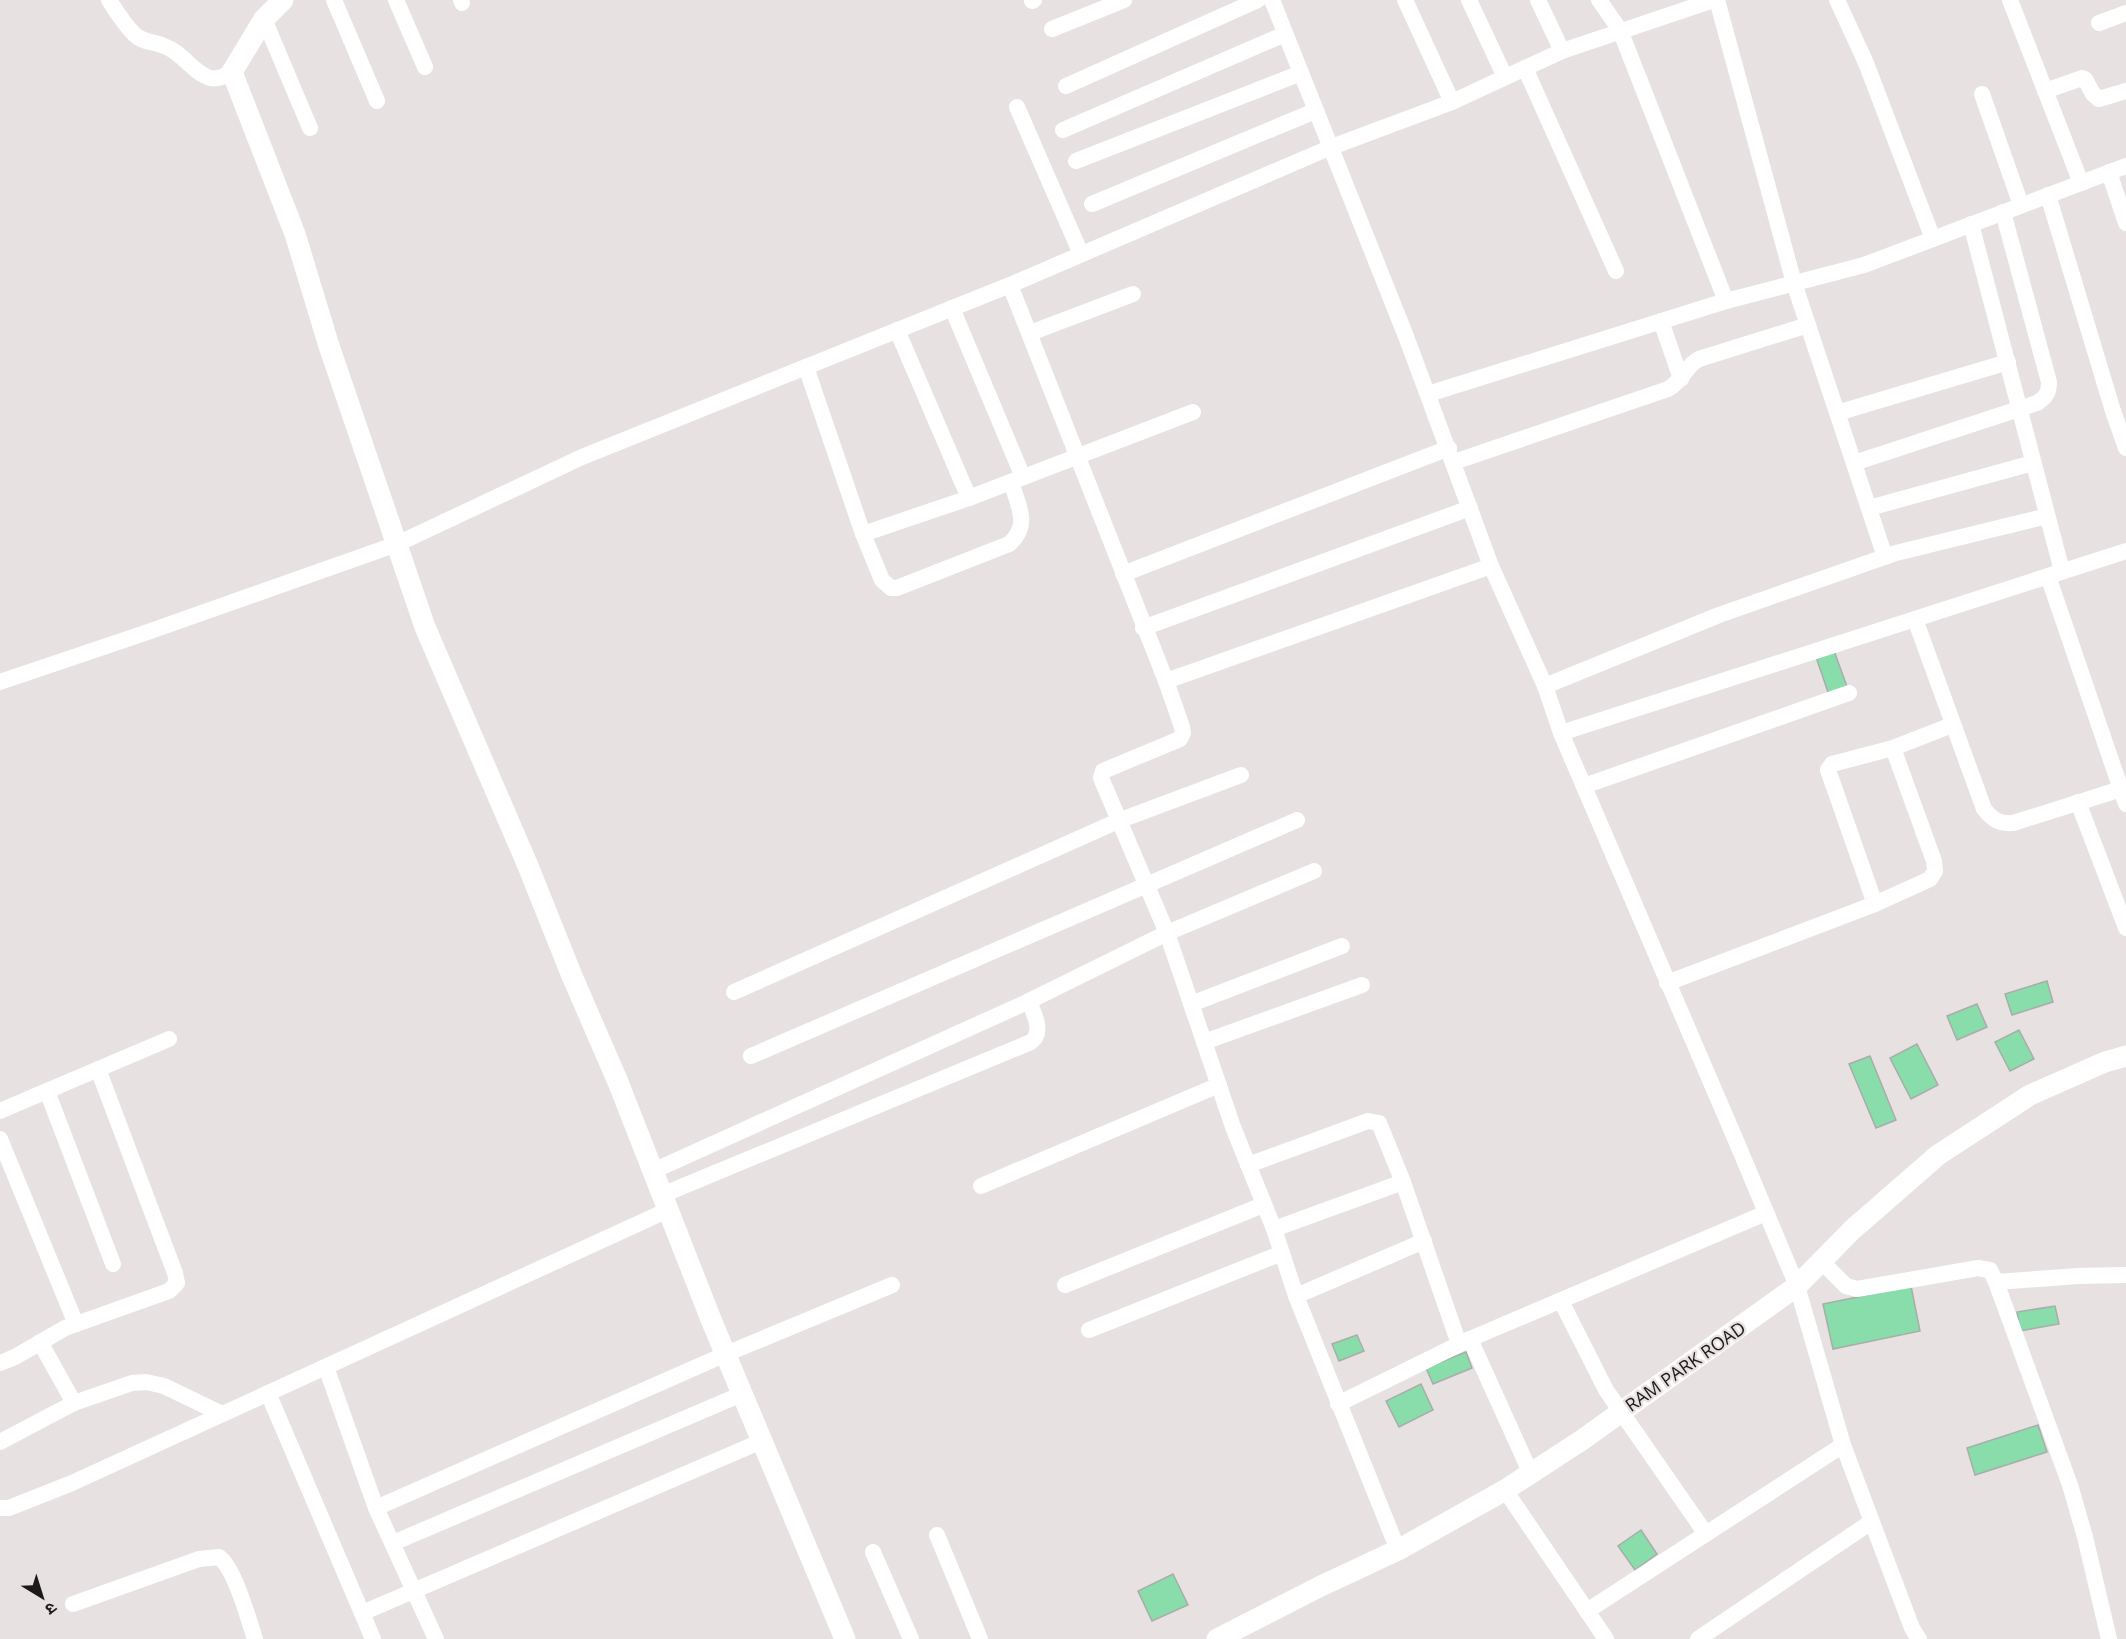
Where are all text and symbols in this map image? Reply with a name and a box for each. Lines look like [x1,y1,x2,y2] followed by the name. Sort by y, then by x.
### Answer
[1620,1315,1750,1417] street label: RAM PARK ROAD
[12,1567,72,1627] north arrow
[40,1597,62,1621] text: उ

